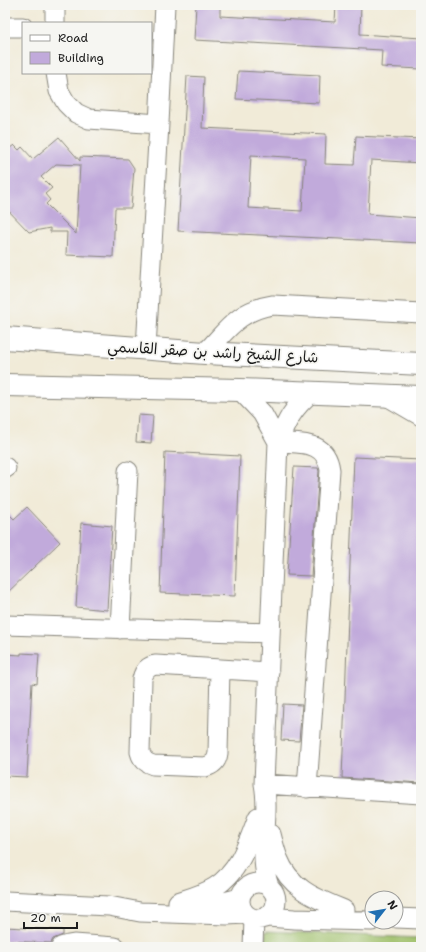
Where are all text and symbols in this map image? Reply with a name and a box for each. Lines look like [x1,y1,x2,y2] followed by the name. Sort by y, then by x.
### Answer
[22,22,152,74] legend
[58,30,89,46] text: Road
[58,50,104,66] text: Building
[107,336,319,371] street label: شارع الشيخ راشد بن صقر القاسمي
[364,890,404,930] north arrow
[383,898,401,913] text: N
[24,904,77,930] scale bar
[30,910,61,926] text: 20 m

